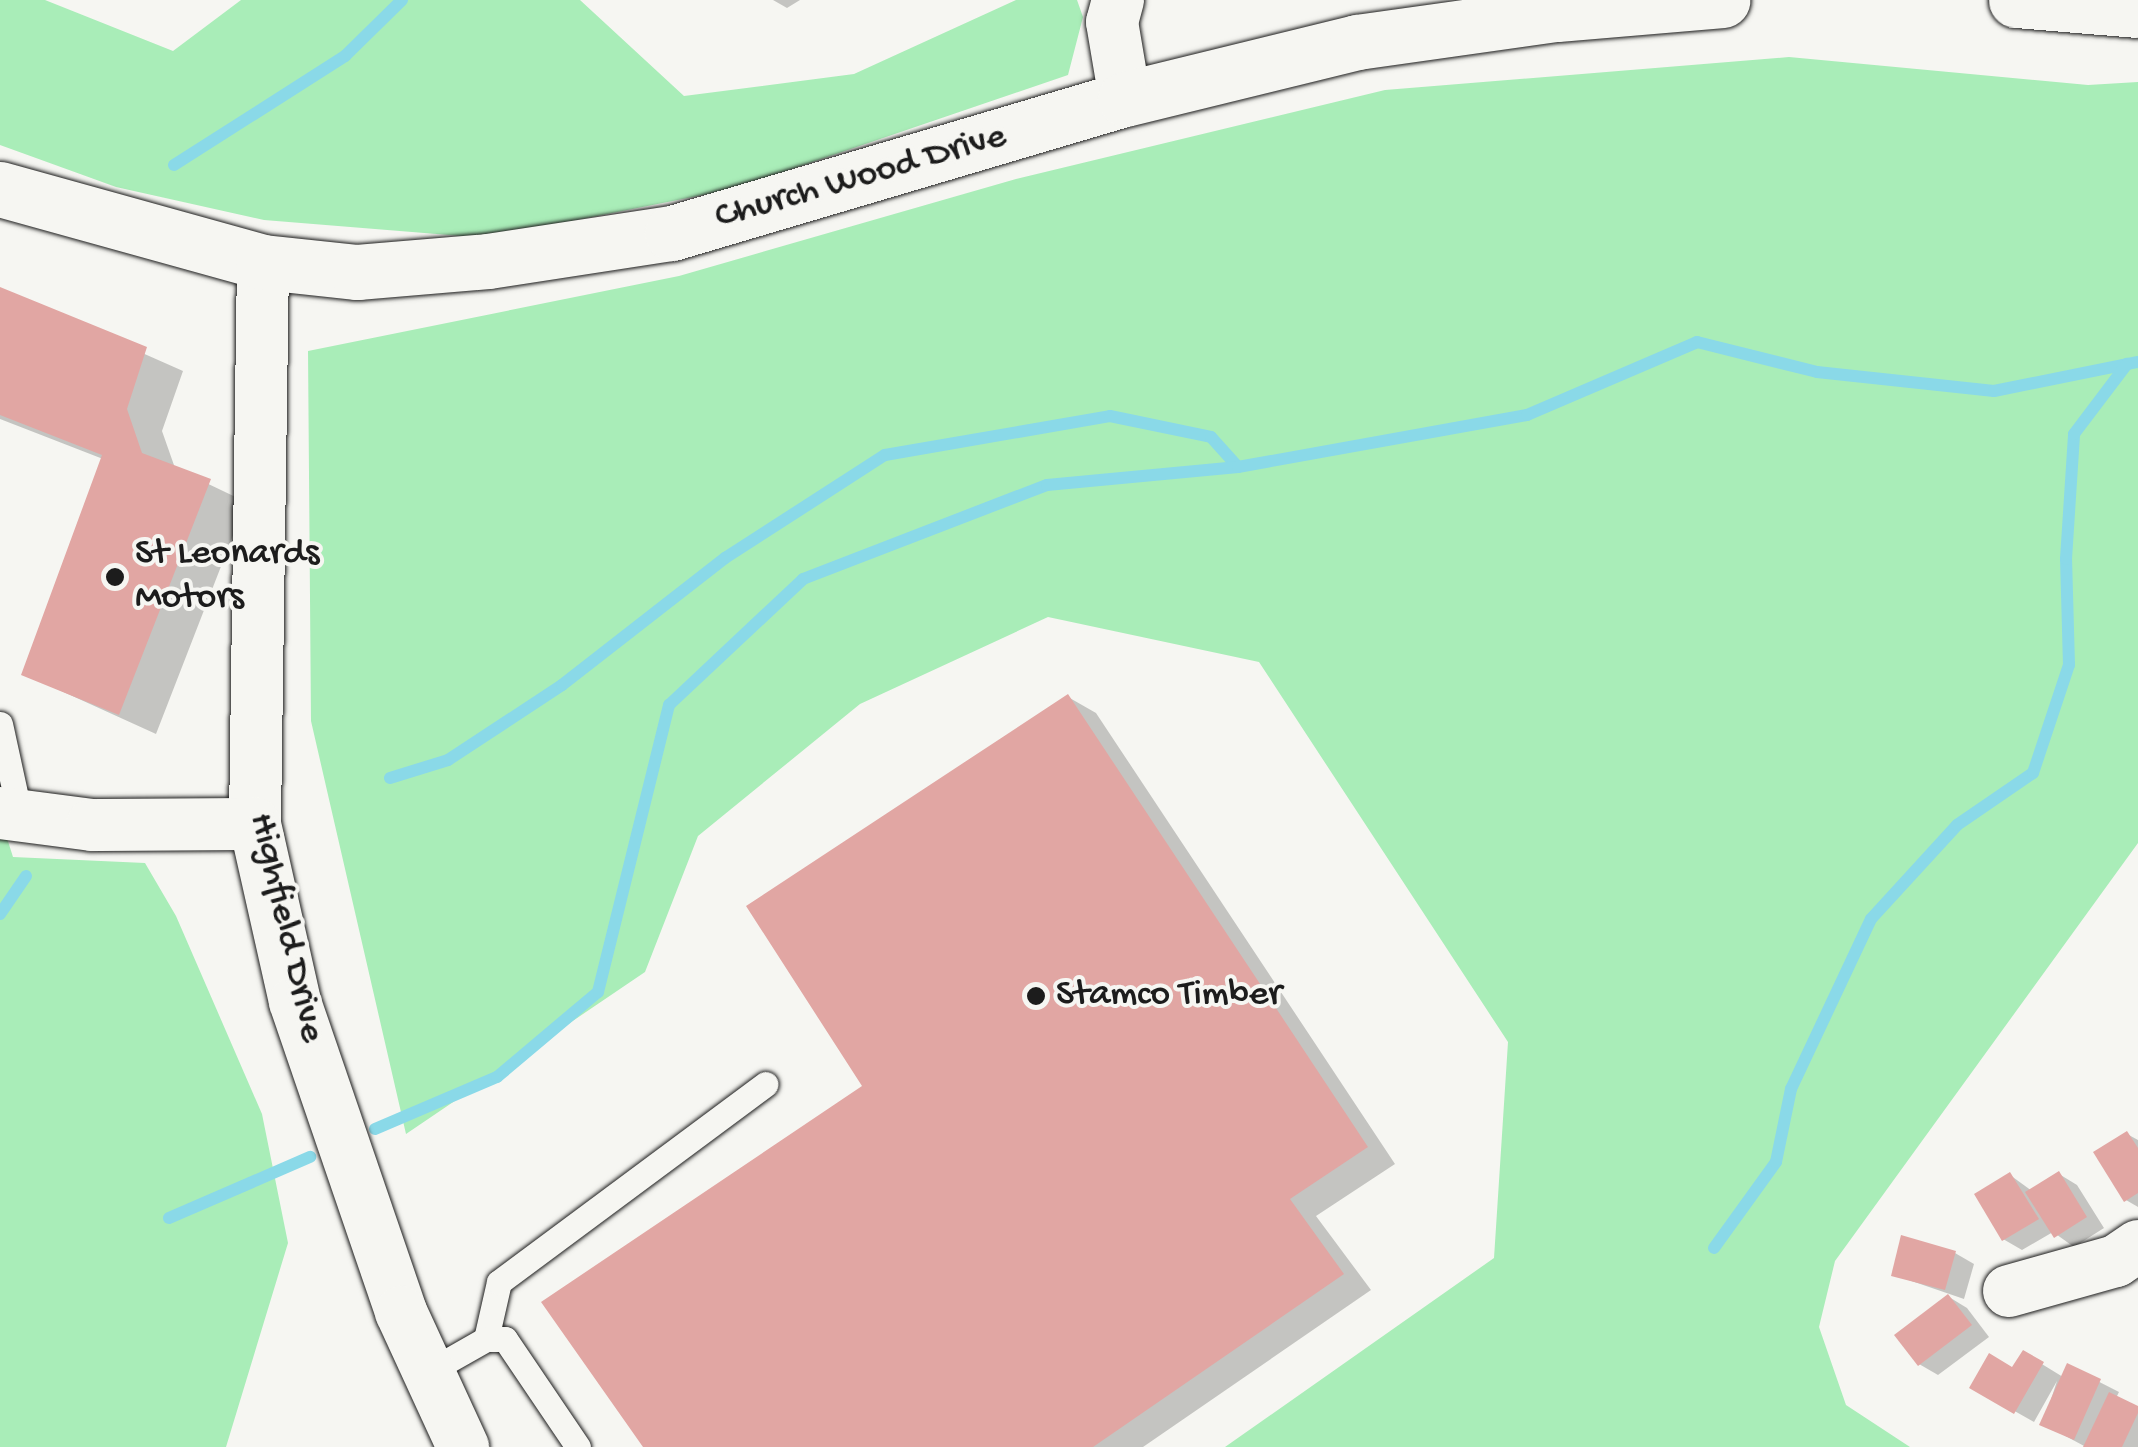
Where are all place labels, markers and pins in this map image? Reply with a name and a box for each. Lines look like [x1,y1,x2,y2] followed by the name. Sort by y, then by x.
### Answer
[135,532,319,622] place label: St Leonards Motors
[104,566,126,588] marker: St Leonards Motors
[1056,973,1282,1019] place label: Stamco Timber
[1025,985,1047,1007] marker: Stamco Timber

